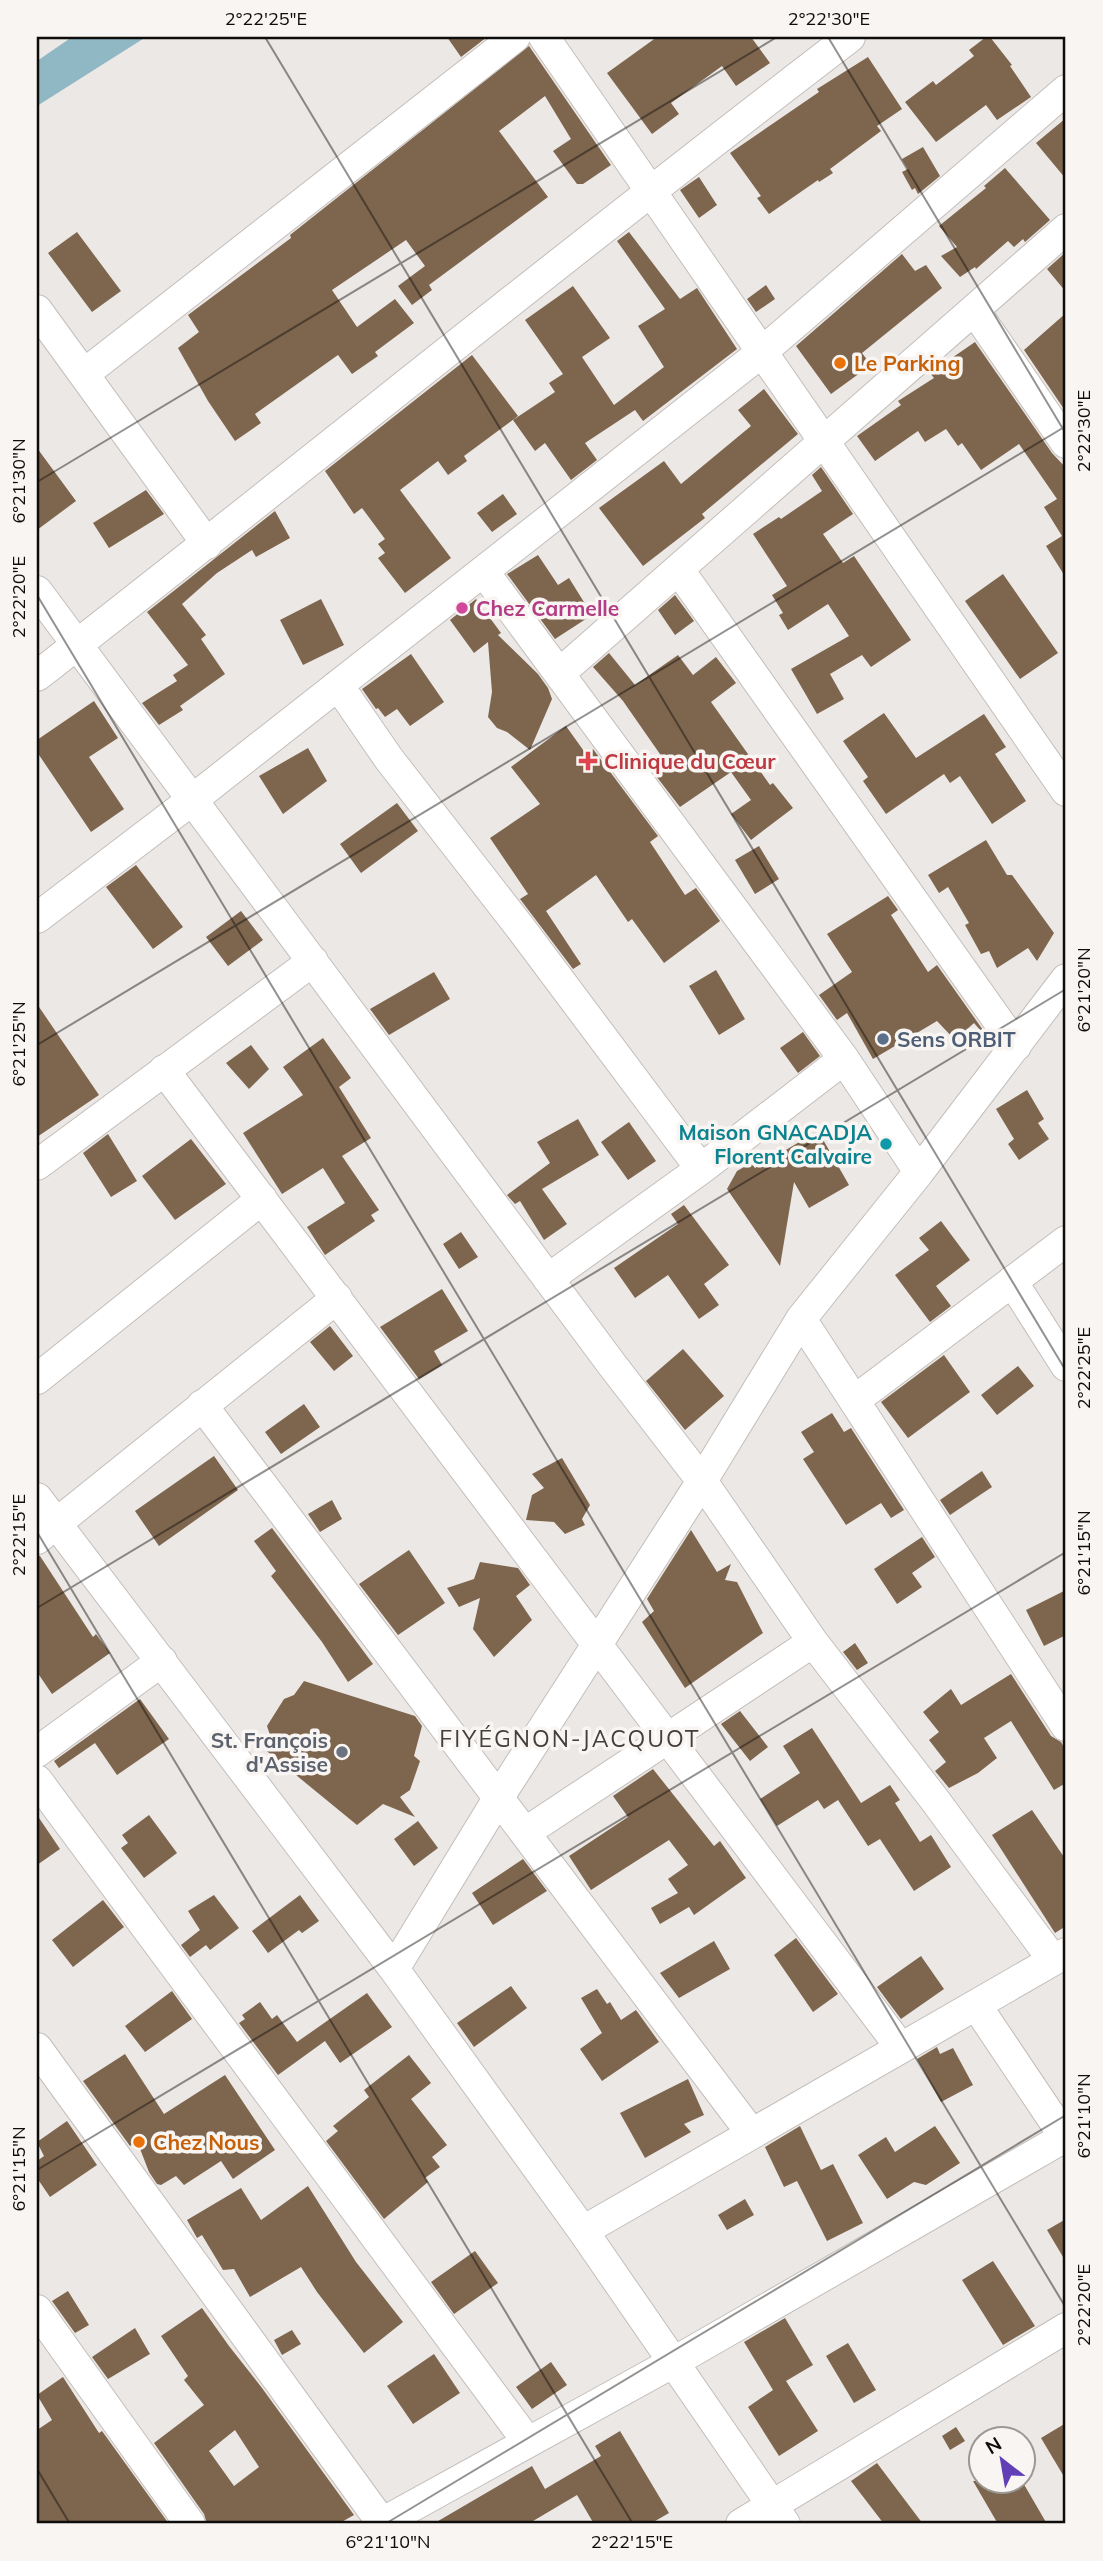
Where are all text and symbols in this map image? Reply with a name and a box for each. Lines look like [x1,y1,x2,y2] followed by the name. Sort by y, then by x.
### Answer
[225,7,307,30] text: 2°22'25"E
[788,7,870,30] text: 2°22'30"E
[854,350,961,376] place label: Le Parking
[832,355,848,371] marker: Le Parking
[1072,390,1095,472] text: 2°22'30"E
[7,438,30,524] text: 6°21'30"N
[7,556,30,638] text: 2°22'20"E
[476,595,619,621] place label: Chez Carmelle
[454,600,470,616] marker: Chez Carmelle
[604,748,776,774] place label: Clinique du Cœur
[578,751,598,771] marker: Clinique du Cœur
[1072,947,1095,1033] text: 6°21'20"N
[7,1001,30,1087] text: 6°21'25"N
[897,1026,1016,1052] place label: Sens ORBIT
[875,1031,891,1047] marker: Sens ORBIT
[679,1119,872,1169] place label: Maison GNACADJA Florent Calvaire
[878,1136,894,1152] marker: Maison GNACADJA Florent Calvaire
[1072,1327,1095,1409] text: 2°22'25"E
[7,1494,30,1576] text: 2°22'15"E
[1072,1510,1095,1596] text: 6°21'15"N
[439,1724,701,1753] district label: FIYÉGNON-JACQUOT
[211,1727,328,1777] place label: St. François d'Assise
[334,1744,350,1760] marker: St. François d'Assise
[1072,2073,1095,2159] text: 6°21'10"N
[7,2126,30,2212] text: 6°21'15"N
[153,2129,260,2155] place label: Chez Nous
[131,2134,147,2150] marker: Chez Nous
[1072,2264,1095,2346] text: 2°22'20"E
[967,2424,1036,2494] north arrow
[981,2431,1006,2459] text: N
[345,2530,431,2553] text: 6°21'10"N
[591,2530,673,2553] text: 2°22'15"E

